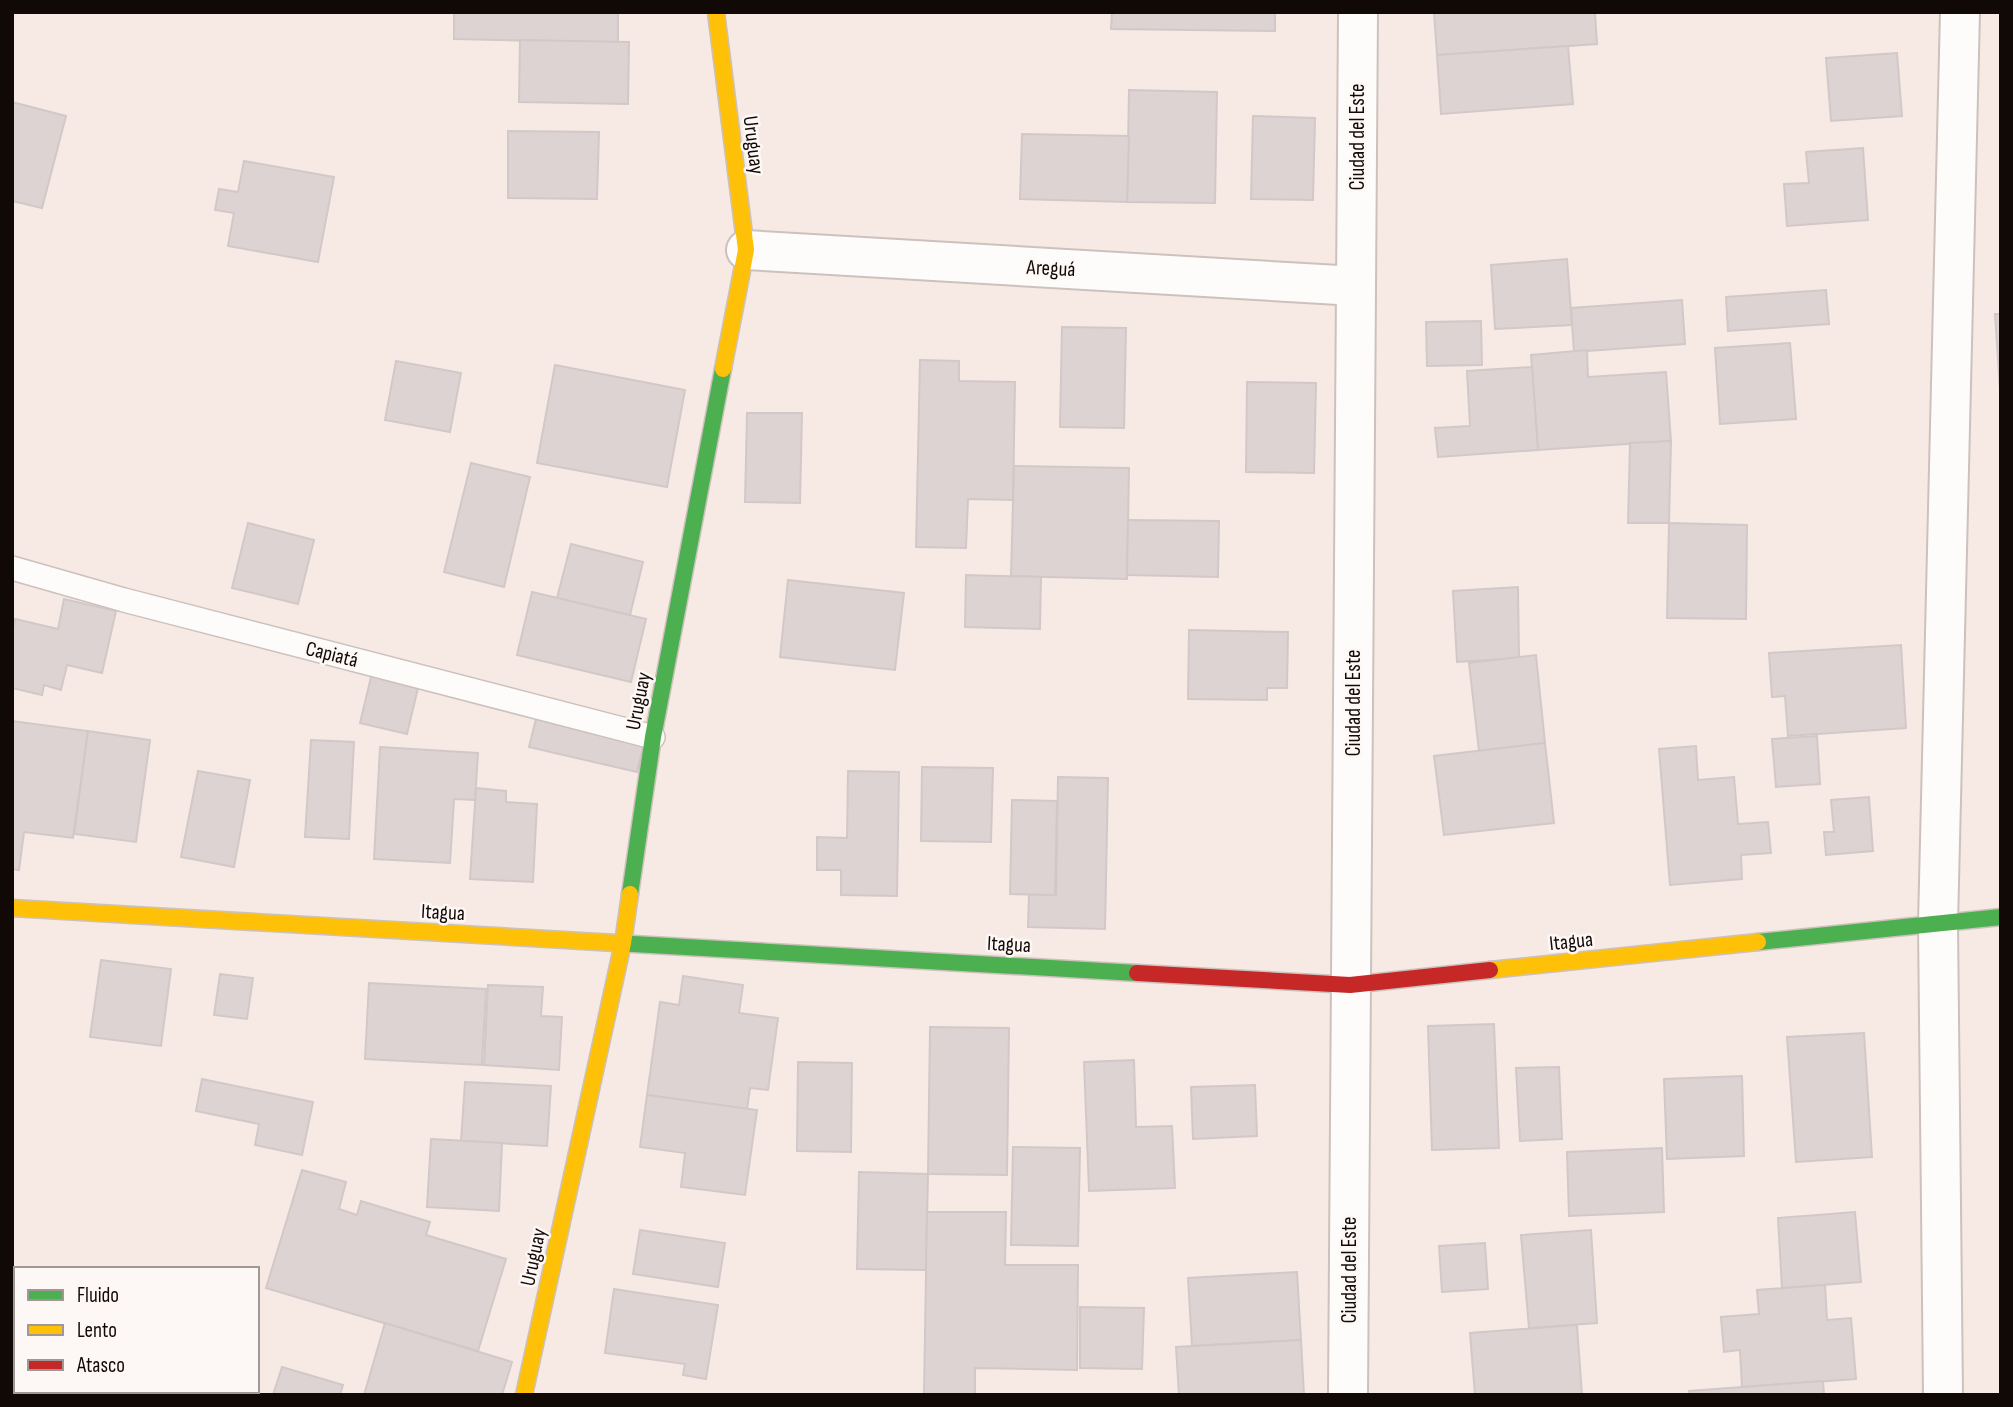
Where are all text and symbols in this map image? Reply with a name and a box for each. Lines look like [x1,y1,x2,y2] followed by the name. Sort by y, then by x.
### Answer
[1345,83,1370,191] street label: Ciudad del Este
[738,115,769,176] street label: Uruguay
[1025,255,1076,282] street label: Areguá
[303,636,361,673] street label: Capiatá
[1341,649,1366,757] street label: Ciudad del Este
[621,670,656,732] street label: Uruguay
[420,899,466,926] street label: Itagua
[1548,927,1594,956] street label: Itagua
[986,931,1032,958] street label: Itagua
[1337,1216,1362,1324] street label: Ciudad del Este
[515,1226,552,1288] street label: Uruguay
[14,1267,259,1393] legend
[77,1283,119,1308] text: Fluido
[77,1318,117,1343] text: Lento
[76,1353,125,1378] text: Atasco

